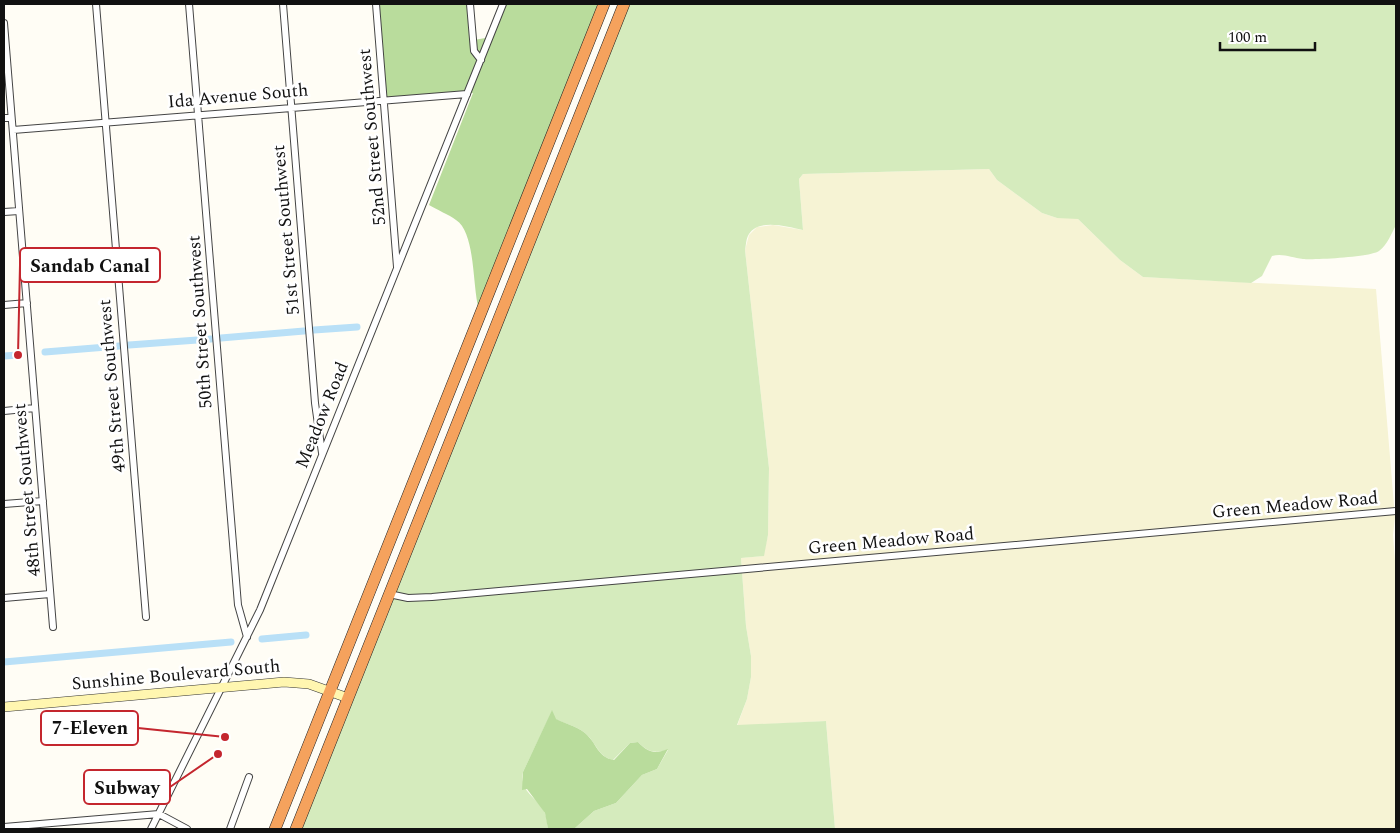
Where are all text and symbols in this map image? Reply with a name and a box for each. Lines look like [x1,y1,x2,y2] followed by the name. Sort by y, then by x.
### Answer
[1220,20,1315,52] scale bar
[1228,26,1267,49] text: 100 m
[351,47,393,227] street label: 52nd Street Southwest
[167,76,309,116] street label: Ida Avenue South
[265,144,307,316] street label: 51st Street Southwest
[180,234,220,410] street label: 50th Street Southwest
[20,248,160,282] callout: Sandab Canal
[30,252,150,281] text: Sandab Canal
[91,298,133,474] street label: 49th Street Southwest
[288,357,356,473] street label: Meadow Road
[6,402,48,578] street label: 48th Street Southwest
[1211,484,1379,526] street label: Green Meadow Road
[807,520,975,562] street label: Green Meadow Road
[71,652,281,698] street label: Sunshine Boulevard South
[41,711,138,745] callout: 7-Eleven
[52,714,129,743] text: 7-Eleven
[84,770,170,804] callout: Subway
[94,774,161,803] text: Subway

